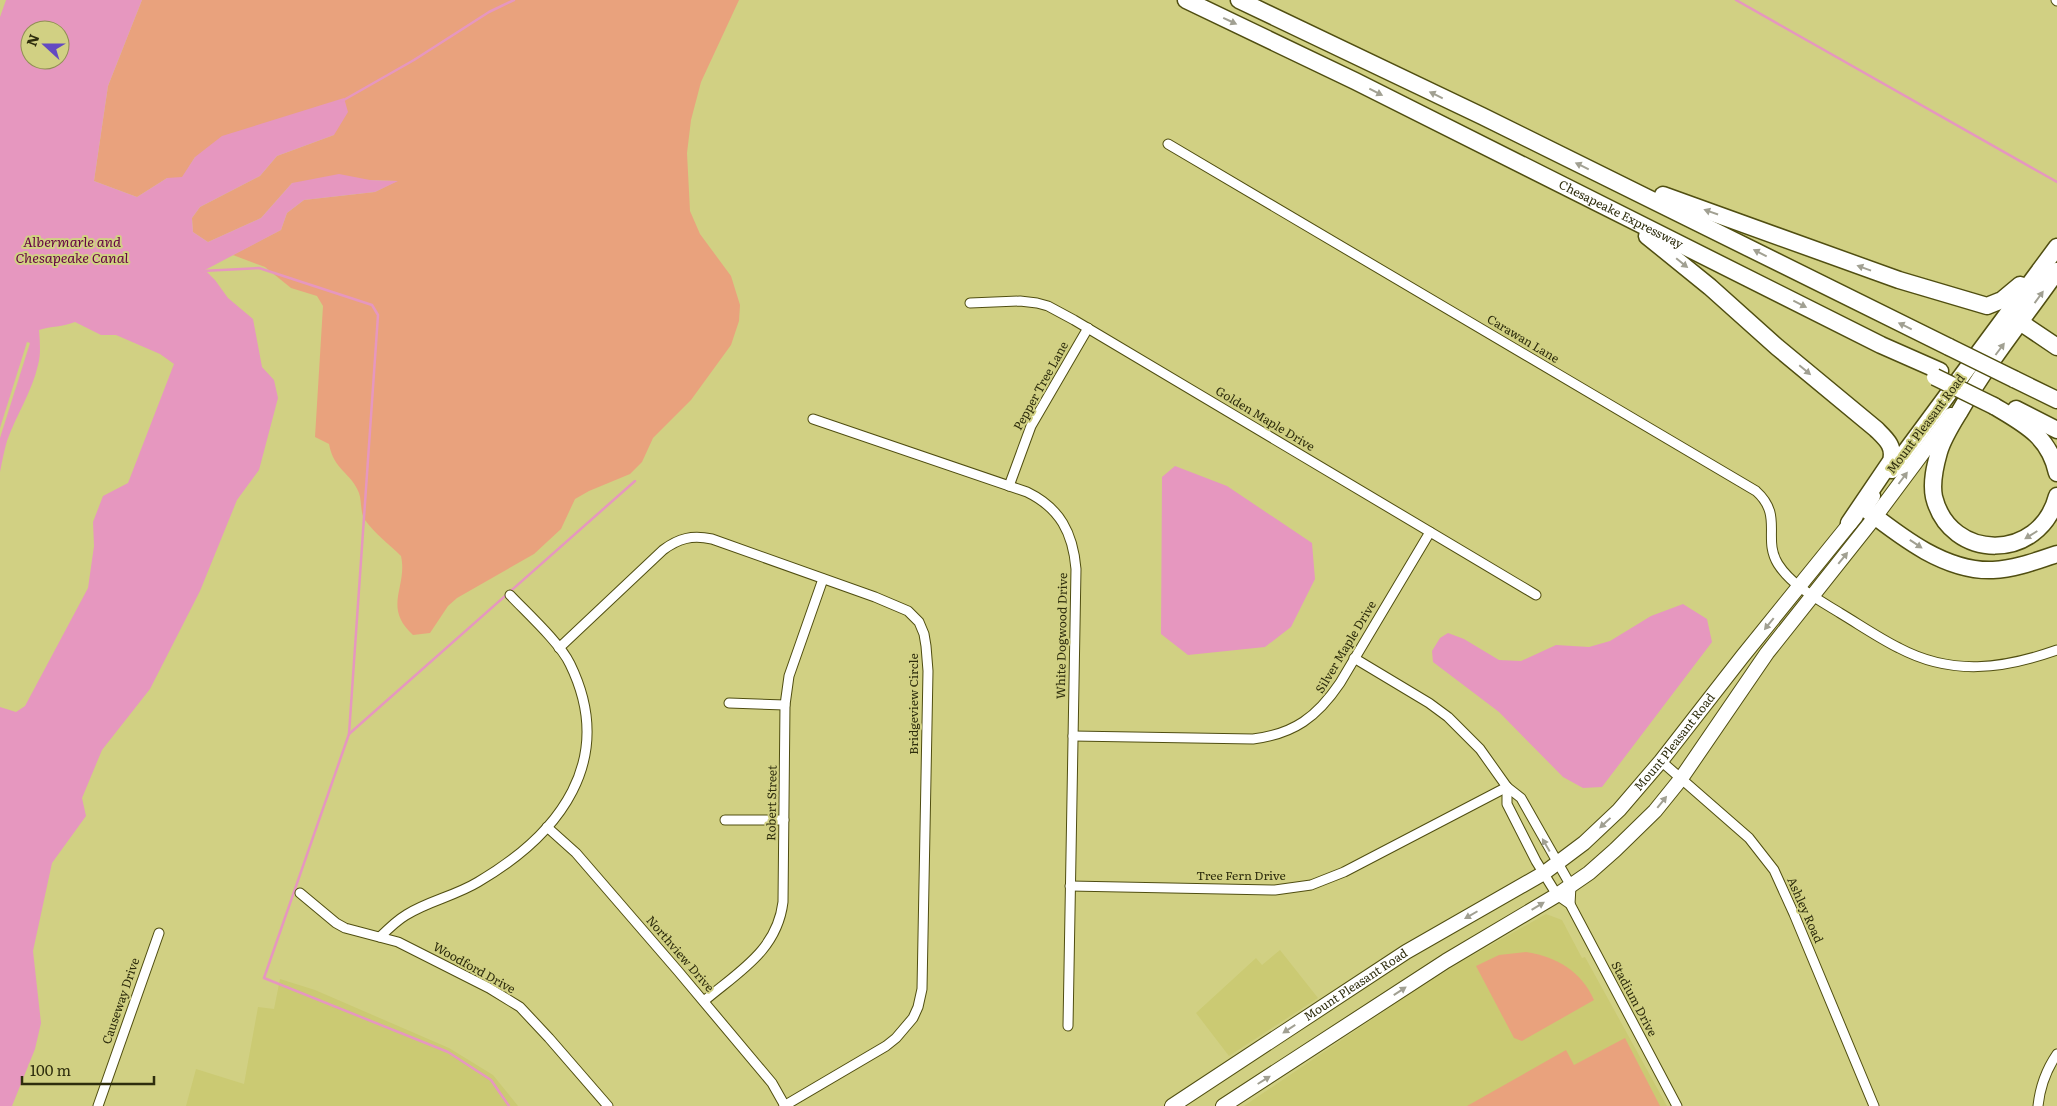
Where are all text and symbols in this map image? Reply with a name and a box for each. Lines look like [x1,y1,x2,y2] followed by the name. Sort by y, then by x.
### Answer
[1223,17,1237,25] one-way arrow
[20,20,70,70] north arrow
[20,31,43,49] text: N
[1369,88,1383,96] one-way arrow
[1429,90,1444,99] one-way arrow
[1575,162,1589,170] one-way arrow
[1556,175,1687,252] street label: Chesapeake Expressway
[1703,208,1718,216] one-way arrow
[15,231,129,267] water label: Albermarle and Chesapeake Canal
[1752,249,1767,257] one-way arrow
[1675,258,1688,269] one-way arrow
[1856,263,1871,271] one-way arrow
[2034,290,2044,304] one-way arrow
[1793,300,1807,308] one-way arrow
[1484,309,1563,367] street label: Carawan Lane
[1898,321,1912,329] one-way arrow
[1008,338,1072,433] street label: Pepper Tree Lane
[1995,342,2005,356] one-way arrow
[1798,364,1810,376] one-way arrow
[1882,369,1969,477] street label: Mount Pleasant Road
[1213,381,1319,455] street label: Golden Maple Drive
[1898,472,1909,485] one-way arrow
[2024,531,2037,540] one-way arrow
[1909,539,1923,549] one-way arrow
[1837,551,1848,564] one-way arrow
[1051,573,1071,699] street label: White Dogwood Drive
[1310,597,1380,696] street label: Silver Maple Drive
[1763,617,1774,630] one-way arrow
[904,653,922,755] street label: Bridgeview Circle
[1629,688,1719,794] street label: Mount Pleasant Road
[761,765,781,841] street label: Robert Street
[1657,795,1667,809] one-way arrow
[1599,817,1611,829] one-way arrow
[1542,838,1551,851] one-way arrow
[1196,866,1286,884] street label: Tree Fern Drive
[1783,874,1829,946] street label: Ashley Road
[1532,902,1545,911] one-way arrow
[643,911,719,995] street label: Northview Drive
[1464,911,1479,919] one-way arrow
[430,937,519,997] street label: Woodford Drive
[1300,943,1411,1025] street label: Mount Pleasant Road
[97,955,143,1046] street label: Causeway Drive
[1608,958,1662,1039] street label: Stadium Drive
[1393,986,1406,996] one-way arrow
[1283,1024,1296,1034] one-way arrow
[22,1054,155,1086] scale bar
[30,1058,71,1081] text: 100 m
[1258,1076,1271,1085] one-way arrow

